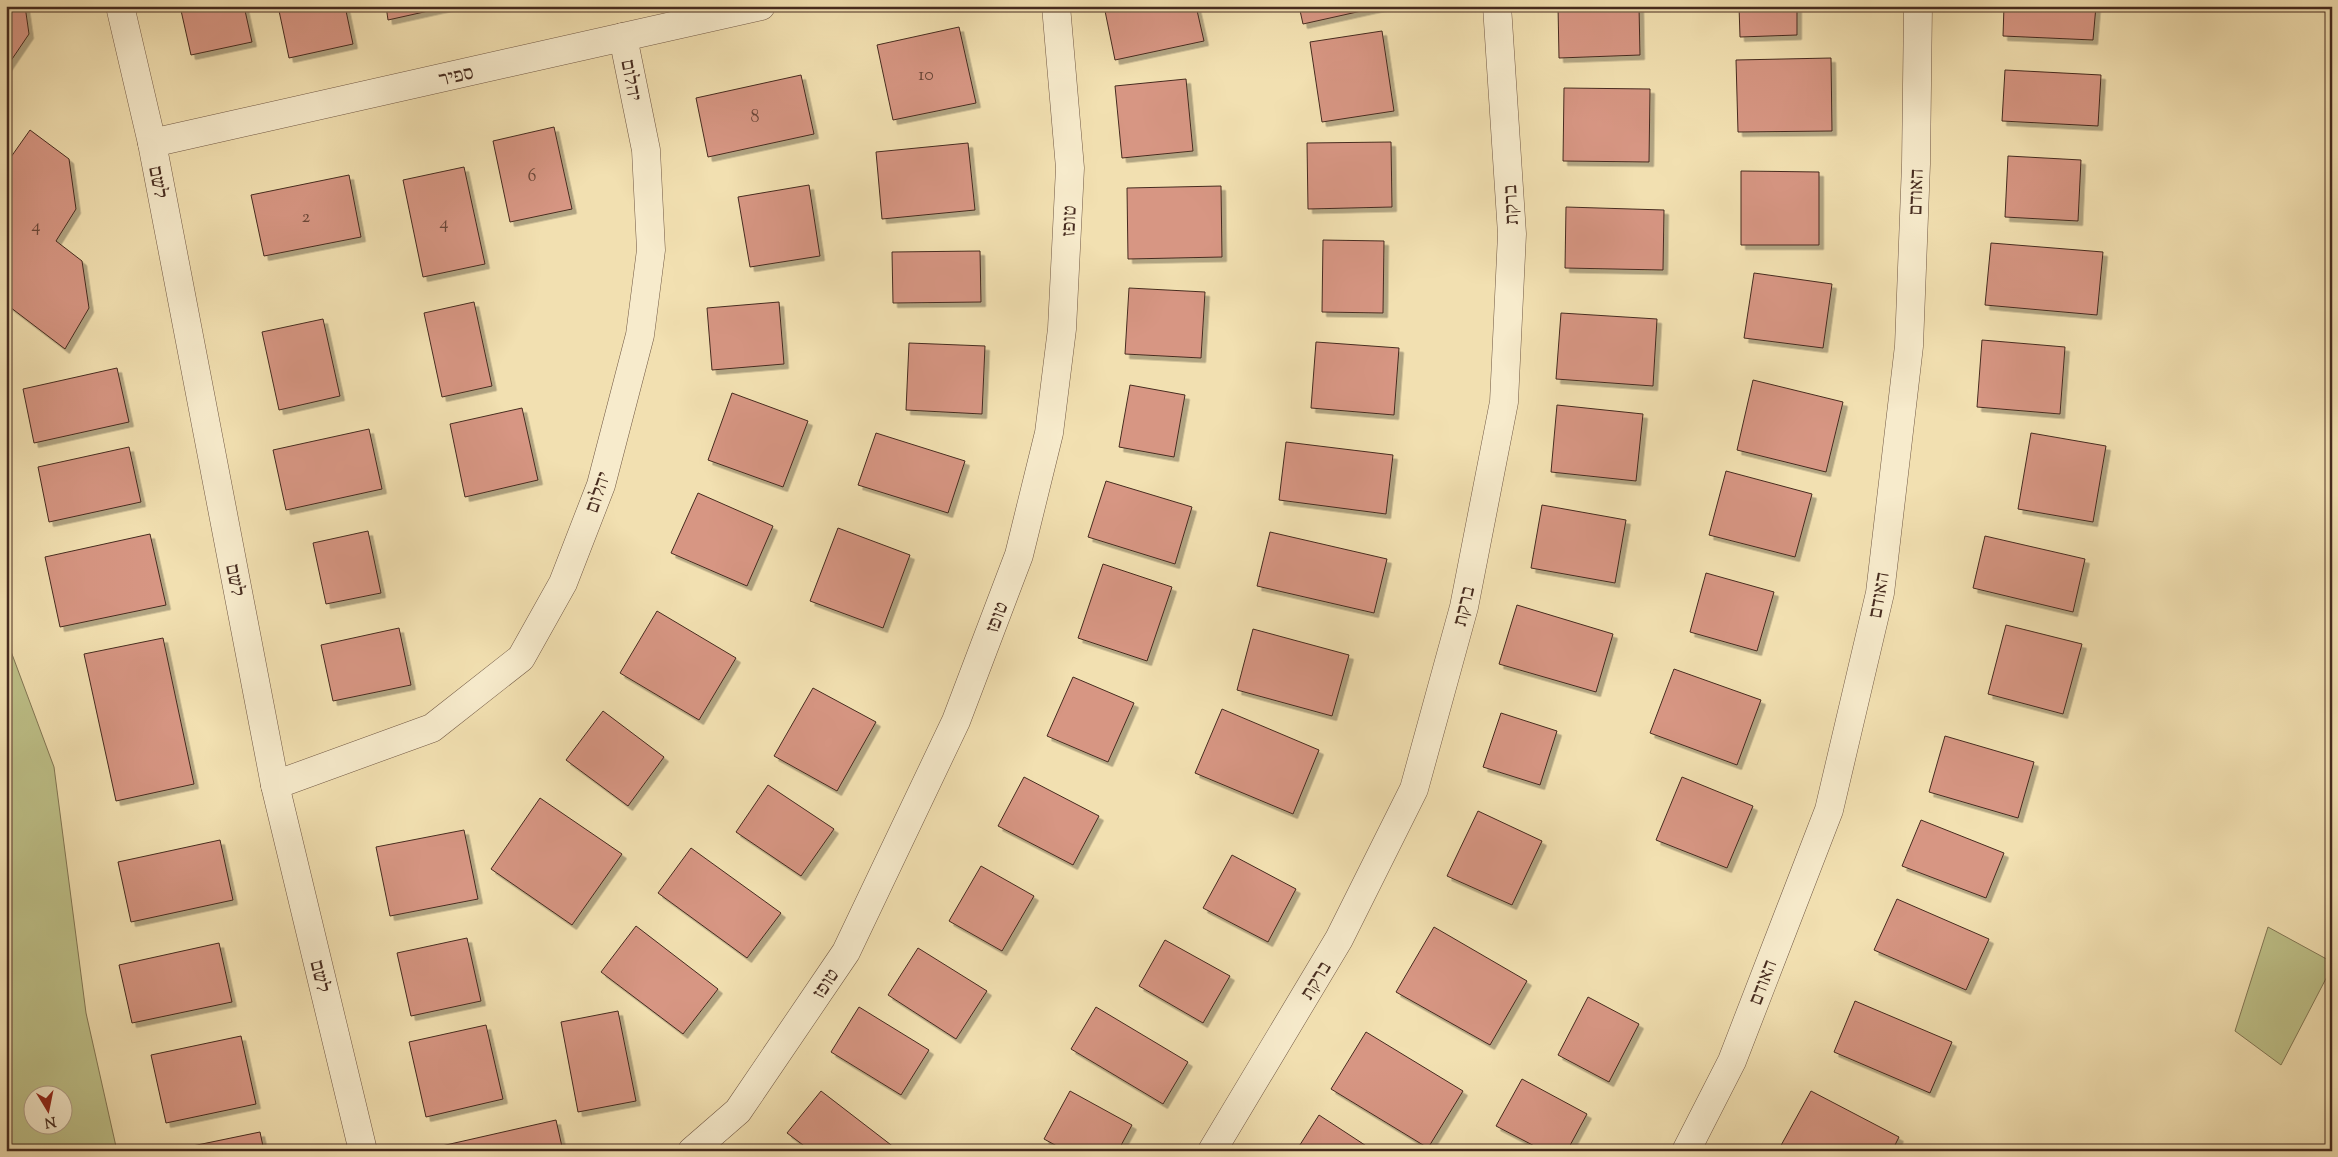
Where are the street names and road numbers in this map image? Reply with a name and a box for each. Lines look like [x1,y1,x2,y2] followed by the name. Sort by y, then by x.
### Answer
[611,57,648,104] street label: יהלום
[436,59,477,95] street label: ספיר
[139,164,174,201] street label: לשם
[1902,168,1933,216] street label: האודם
[1497,184,1528,226] street label: ברקת
[1055,205,1086,238] street label: טופז
[579,468,620,517] street label: יהלום
[216,562,251,599] street label: לשם
[1862,570,1899,621] street label: האודם
[1447,584,1484,630] street label: ברקת
[979,598,1017,638] street label: טופז
[1294,956,1340,1006] street label: ברקת
[1742,956,1786,1010] street label: האודם
[301,957,337,996] street label: לשם
[806,963,848,1005] street label: טופז

